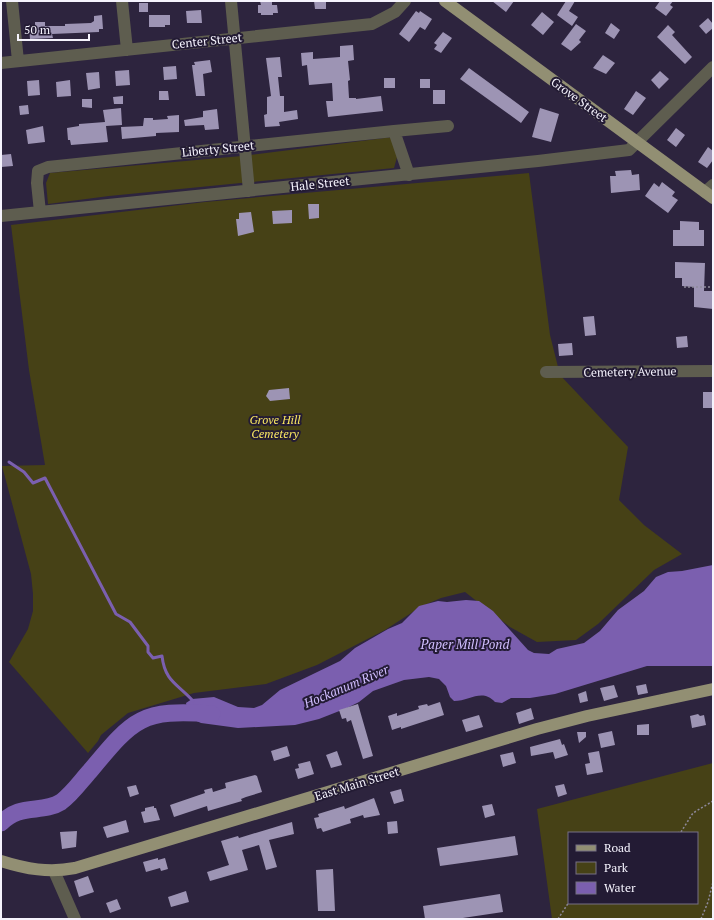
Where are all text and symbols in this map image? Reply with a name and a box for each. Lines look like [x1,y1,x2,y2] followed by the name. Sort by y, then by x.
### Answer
[18,16,89,42] scale bar
[24,22,51,37] text: 50 m
[171,29,243,52] street label: Center Street
[548,74,611,125] street label: Grove Street
[181,137,255,160] street label: Liberty Street
[290,173,351,194] street label: Hale Street
[583,363,677,380] street label: Cemetery Avenue
[249,412,301,441] park label: Grove Hill Cemetery
[420,635,510,653] water label: Paper Mill Pond
[300,660,392,712] water label: Hockanum River
[313,763,402,804] street label: East Main Street
[568,832,698,904] legend
[604,840,631,855] text: Road
[604,860,629,875] text: Park
[604,880,636,895] text: Water

